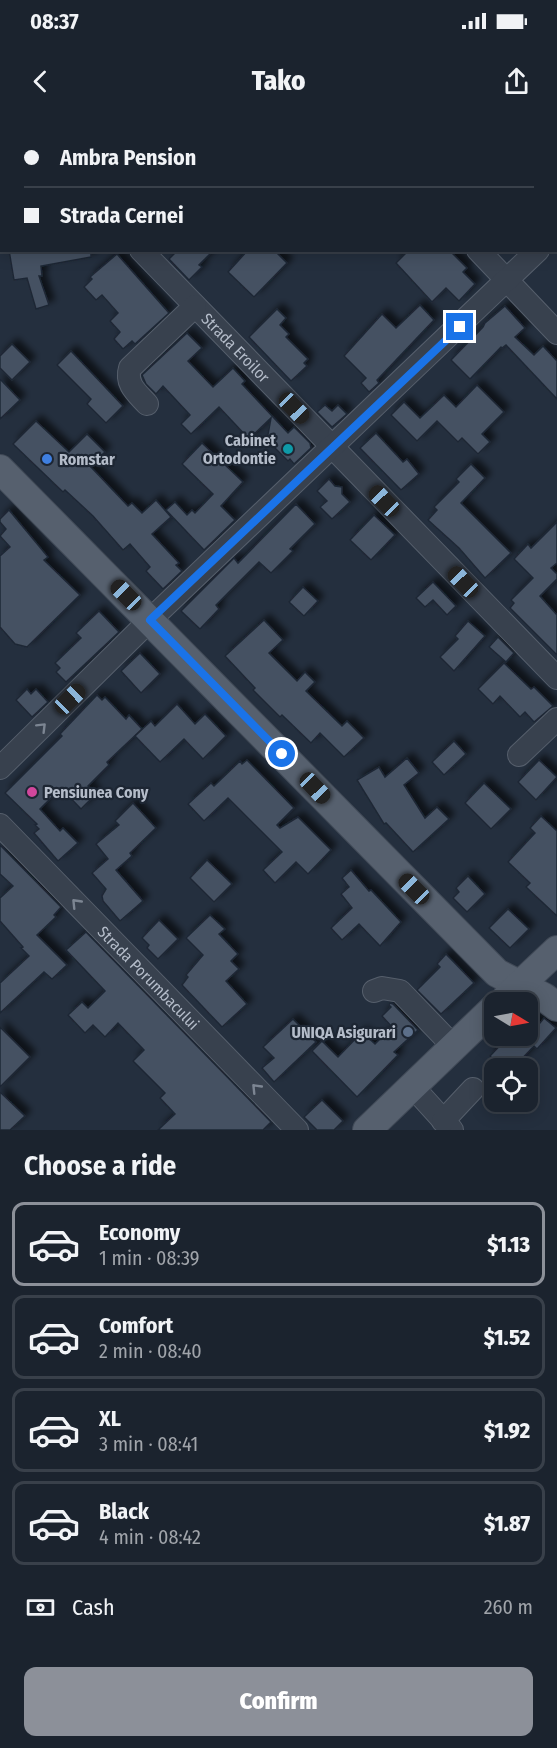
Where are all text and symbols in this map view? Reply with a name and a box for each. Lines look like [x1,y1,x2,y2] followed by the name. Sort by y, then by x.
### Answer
[30,8,79,35] text: 08:37
[24,65,57,98] icon: back
[252,65,305,97] text: Tako
[500,65,533,98] icon: share
[60,144,196,171] text: Ambra Pension
[60,202,184,229] text: Strada Cernei
[198,309,274,387] street label: Strada Eroilor
[446,313,473,340] route end
[275,389,313,427] car
[203,431,276,468] place label: Cabinet Ortodontie
[281,442,295,456] marker: Cabinet Ortodontie
[59,450,115,469] place label: Romstar
[40,452,54,466] marker: Romstar
[365,482,403,520] car
[444,563,482,601] car
[107,576,145,614] car
[51,680,89,718] car
[35,723,45,734] one-way arrow
[268,740,295,767] route start
[296,769,334,807] car
[44,783,149,802] place label: Pensiunea Cony
[25,785,39,799] marker: Pensiunea Cony
[395,870,433,908] car
[72,900,83,910] one-way arrow
[94,922,203,1033] street label: Strada Porumbacului
[484,992,538,1046] north arrow
[484,992,538,1112] map controls
[292,1023,396,1042] place label: UNIQA Asigurari
[401,1025,415,1039] marker: UNIQA Asigurari
[484,1058,538,1112] button: locate
[252,1085,263,1096] one-way arrow
[24,1150,176,1182] text: Choose a ride
[27,1217,81,1271] icon: car
[99,1219,180,1246] text: Economy
[487,1231,530,1258] text: $1.13
[99,1246,199,1270] text: 1 min · 08:39
[27,1310,81,1364] icon: car
[99,1312,173,1339] text: Comfort
[484,1324,530,1351] text: $1.52
[99,1339,202,1363] text: 2 min · 08:40
[27,1403,81,1457] icon: car
[99,1405,121,1432] text: XL
[484,1417,530,1444] text: $1.92
[99,1432,198,1456] text: 3 min · 08:41
[27,1496,81,1550] icon: car
[99,1498,149,1525] text: Black
[484,1510,530,1537] text: $1.87
[99,1525,201,1549] text: 4 min · 08:42
[24,1591,57,1624] icon: cash
[72,1594,115,1621] text: Cash
[484,1595,533,1619] text: 260 m
[24,1667,533,1736] button: Confirm

